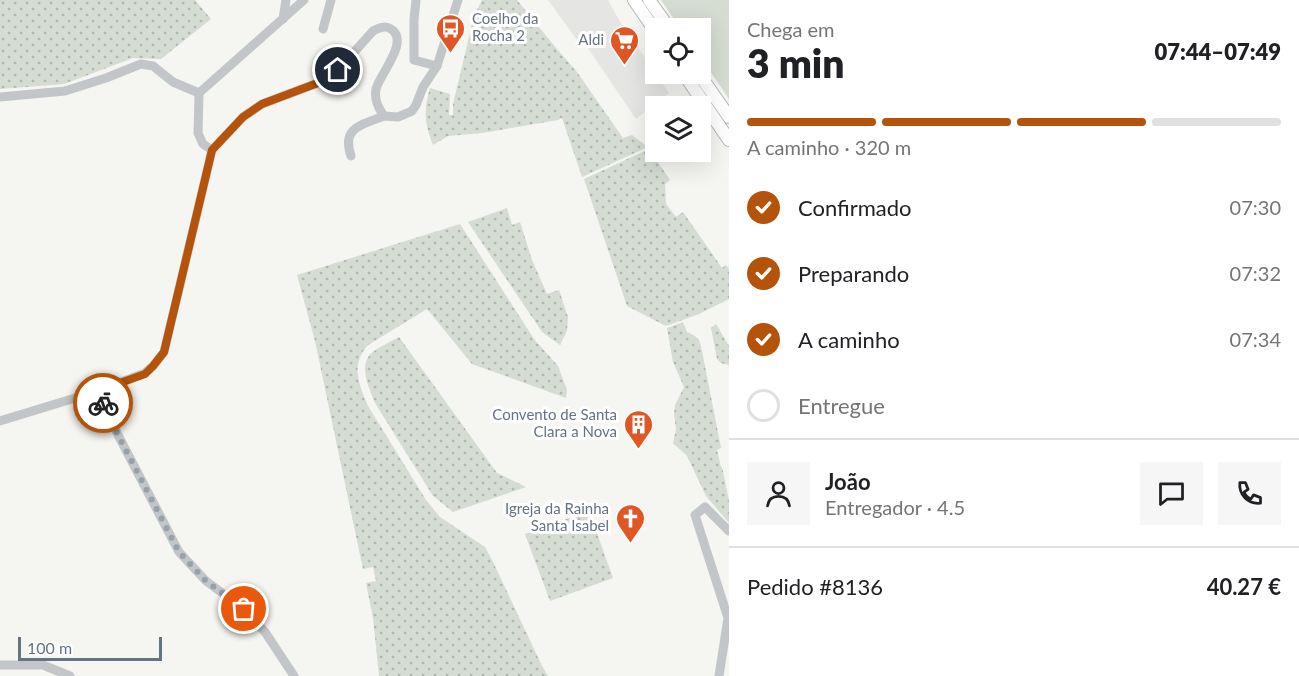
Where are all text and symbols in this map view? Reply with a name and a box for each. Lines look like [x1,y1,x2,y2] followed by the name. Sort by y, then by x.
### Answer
[472,9,538,44] place label: Coelho da Rocha 2
[435,12,467,54] bus stop icon: Coelho da Rocha 2
[747,17,835,41] text: Chega em
[645,18,711,162] map controls
[645,18,711,84] button: locate
[609,24,641,66] supermarket icon: Aldi
[578,30,604,48] place label: Aldi
[1155,38,1281,65] text: 07:44–07:49
[747,40,844,86] text: 3 min
[312,44,363,95] pin
[321,53,354,86] icon: home
[645,96,711,162] button: layers
[747,135,911,159] text: A caminho · 320 m
[747,191,780,224] icon: check
[798,194,911,221] text: Confirmado
[1230,195,1281,219] text: 07:30
[747,257,780,290] icon: check
[798,260,909,287] text: Preparando
[1230,261,1281,285] text: 07:32
[747,323,780,356] icon: check
[798,326,900,353] text: A caminho
[1230,327,1281,351] text: 07:34
[73,373,133,433] courier
[87,387,120,420] icon: bike
[798,392,885,419] text: Entregue
[492,405,617,440] place label: Convento de Santa Clara a Nova
[622,408,654,450] building icon: Convento de Santa Clara a Nova
[747,462,810,525] button: person
[1140,462,1203,525] button: chat
[1218,462,1281,525] button: phone
[825,468,871,495] text: João
[825,495,965,519] text: Entregador · 4.5
[505,499,609,534] place label: Igreja da Rainha Santa Isabel
[614,502,646,544] church icon: Igreja da Rainha Santa Isabel
[747,573,883,600] text: Pedido #8136
[1207,573,1281,600] text: 40.27 €
[218,583,269,634] pin
[227,592,260,625] icon: bag
[18,634,162,662] scale bar
[27,638,72,657] text: 100 m

